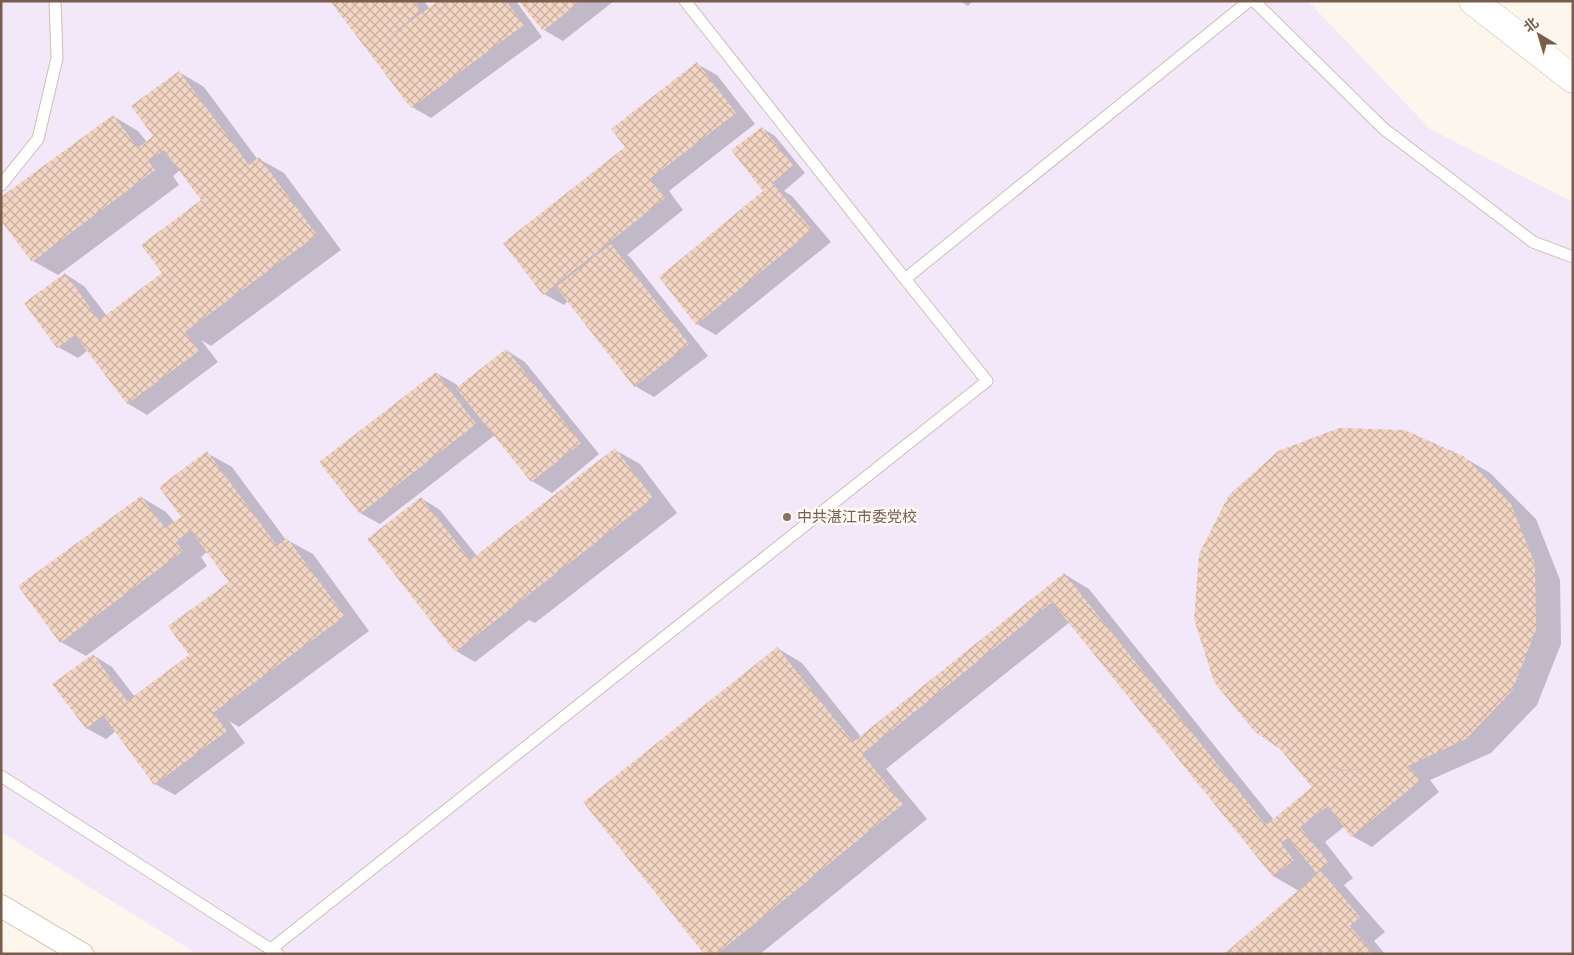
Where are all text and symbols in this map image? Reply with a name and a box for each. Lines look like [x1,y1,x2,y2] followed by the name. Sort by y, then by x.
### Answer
[1514,10,1564,60] north arrow
[1521,14,1542,36] text: 北
[797,508,917,527] place label: 中共湛江市委党校
[781,511,793,523] marker: 中共湛江市委党校

